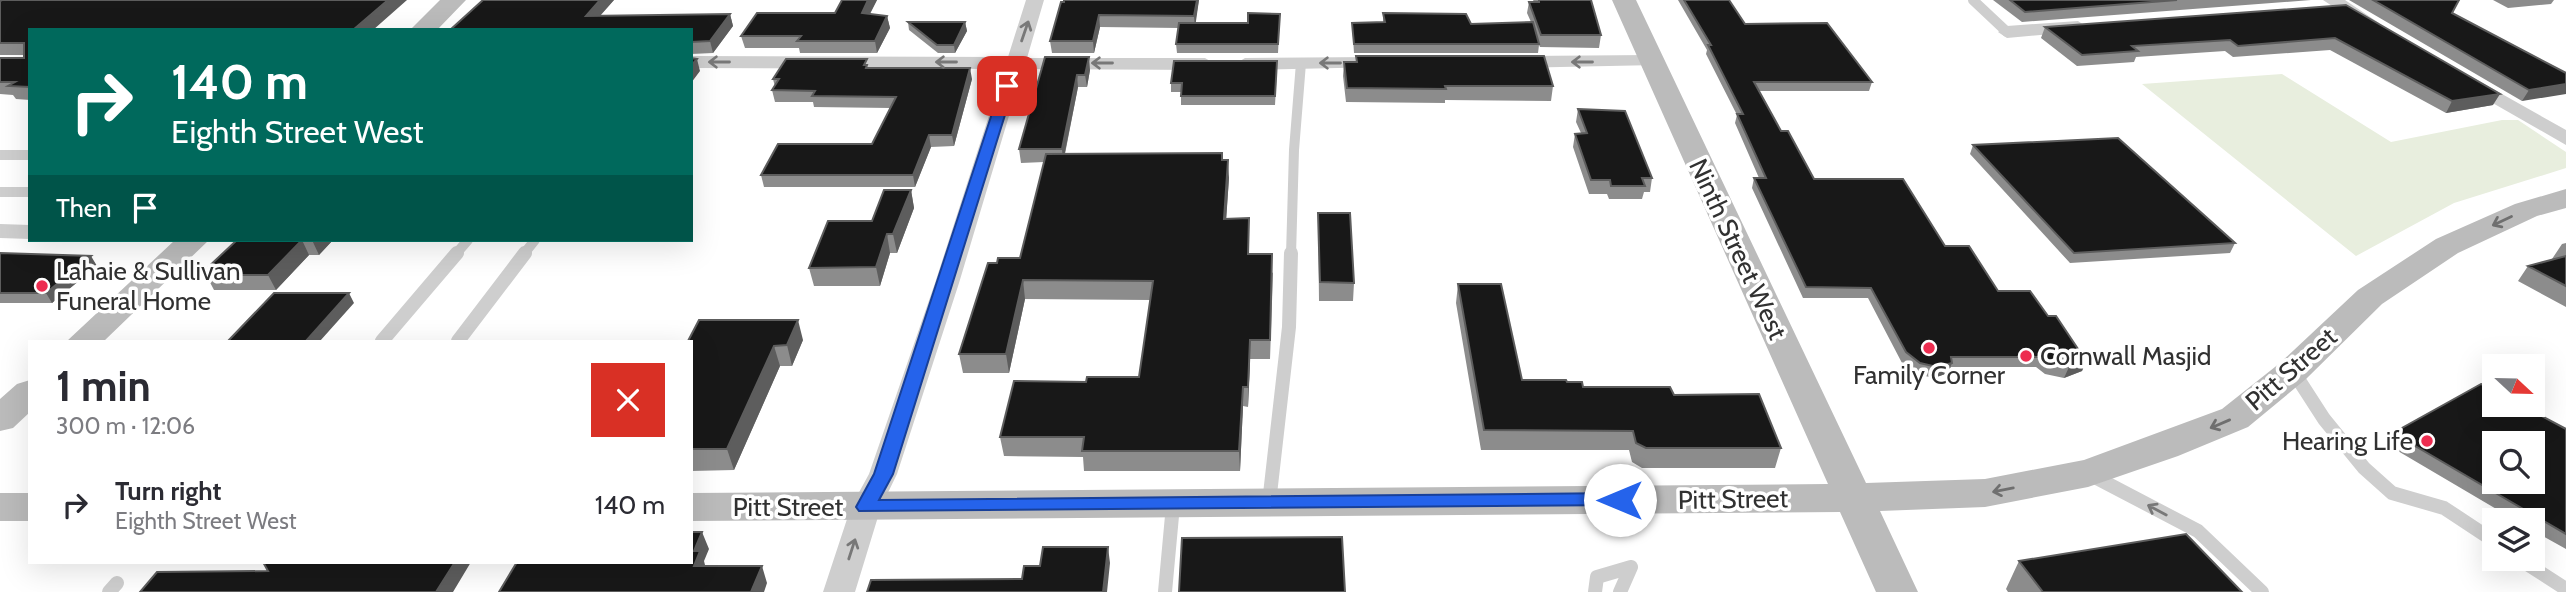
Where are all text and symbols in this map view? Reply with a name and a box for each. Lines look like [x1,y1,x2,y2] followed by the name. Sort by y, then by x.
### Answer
[1019,20,1032,42] one-way arrow
[171,52,308,111] text: 140 m
[708,55,731,69] one-way arrow
[935,55,958,69] one-way arrow
[1571,55,1594,69] one-way arrow
[56,56,147,147] icon: right
[977,56,1037,116] pin
[1091,56,1114,70] one-way arrow
[1319,56,1342,70] one-way arrow
[988,67,1026,105] icon: arrive
[171,112,423,151] text: Eighth Street West
[1682,154,1794,345] street label: Ninth Street West
[126,189,164,227] icon: arrive
[56,192,112,224] text: Then
[2492,215,2513,228] one-way arrow
[56,255,241,317] place label: Lahaie & Sullivan Funeral Home
[34,278,50,294] marker: Lahaie & Sullivan Funeral Home
[2239,321,2343,417] street label: Pitt Street
[1921,340,1937,356] marker: Family Corner
[2040,340,2212,372] place label: Cornwall Masjid
[2018,348,2034,364] marker: Cornwall Masjid
[2482,354,2544,416] north arrow
[2482,354,2545,571] map controls
[1853,359,2006,391] place label: Family Corner
[56,360,151,412] text: 1 min
[591,363,665,437] button: close
[56,412,195,440] text: 300 m · 12:06
[2210,418,2231,431] one-way arrow
[2282,425,2413,457] place label: Hearing Life
[2482,431,2545,494] button: search
[2419,433,2435,449] marker: Hearing Life
[1583,463,1657,537] position arrow
[115,475,221,507] text: Turn right
[1678,482,1789,516] street label: Pitt Street
[1992,483,2015,497] one-way arrow
[56,486,94,524] icon: right
[595,489,665,521] text: 140 m
[733,491,843,523] street label: Pitt Street
[2147,502,2168,516] one-way arrow
[115,507,296,535] text: Eighth Street West
[2482,508,2545,571] button: layers
[847,539,860,561] one-way arrow

